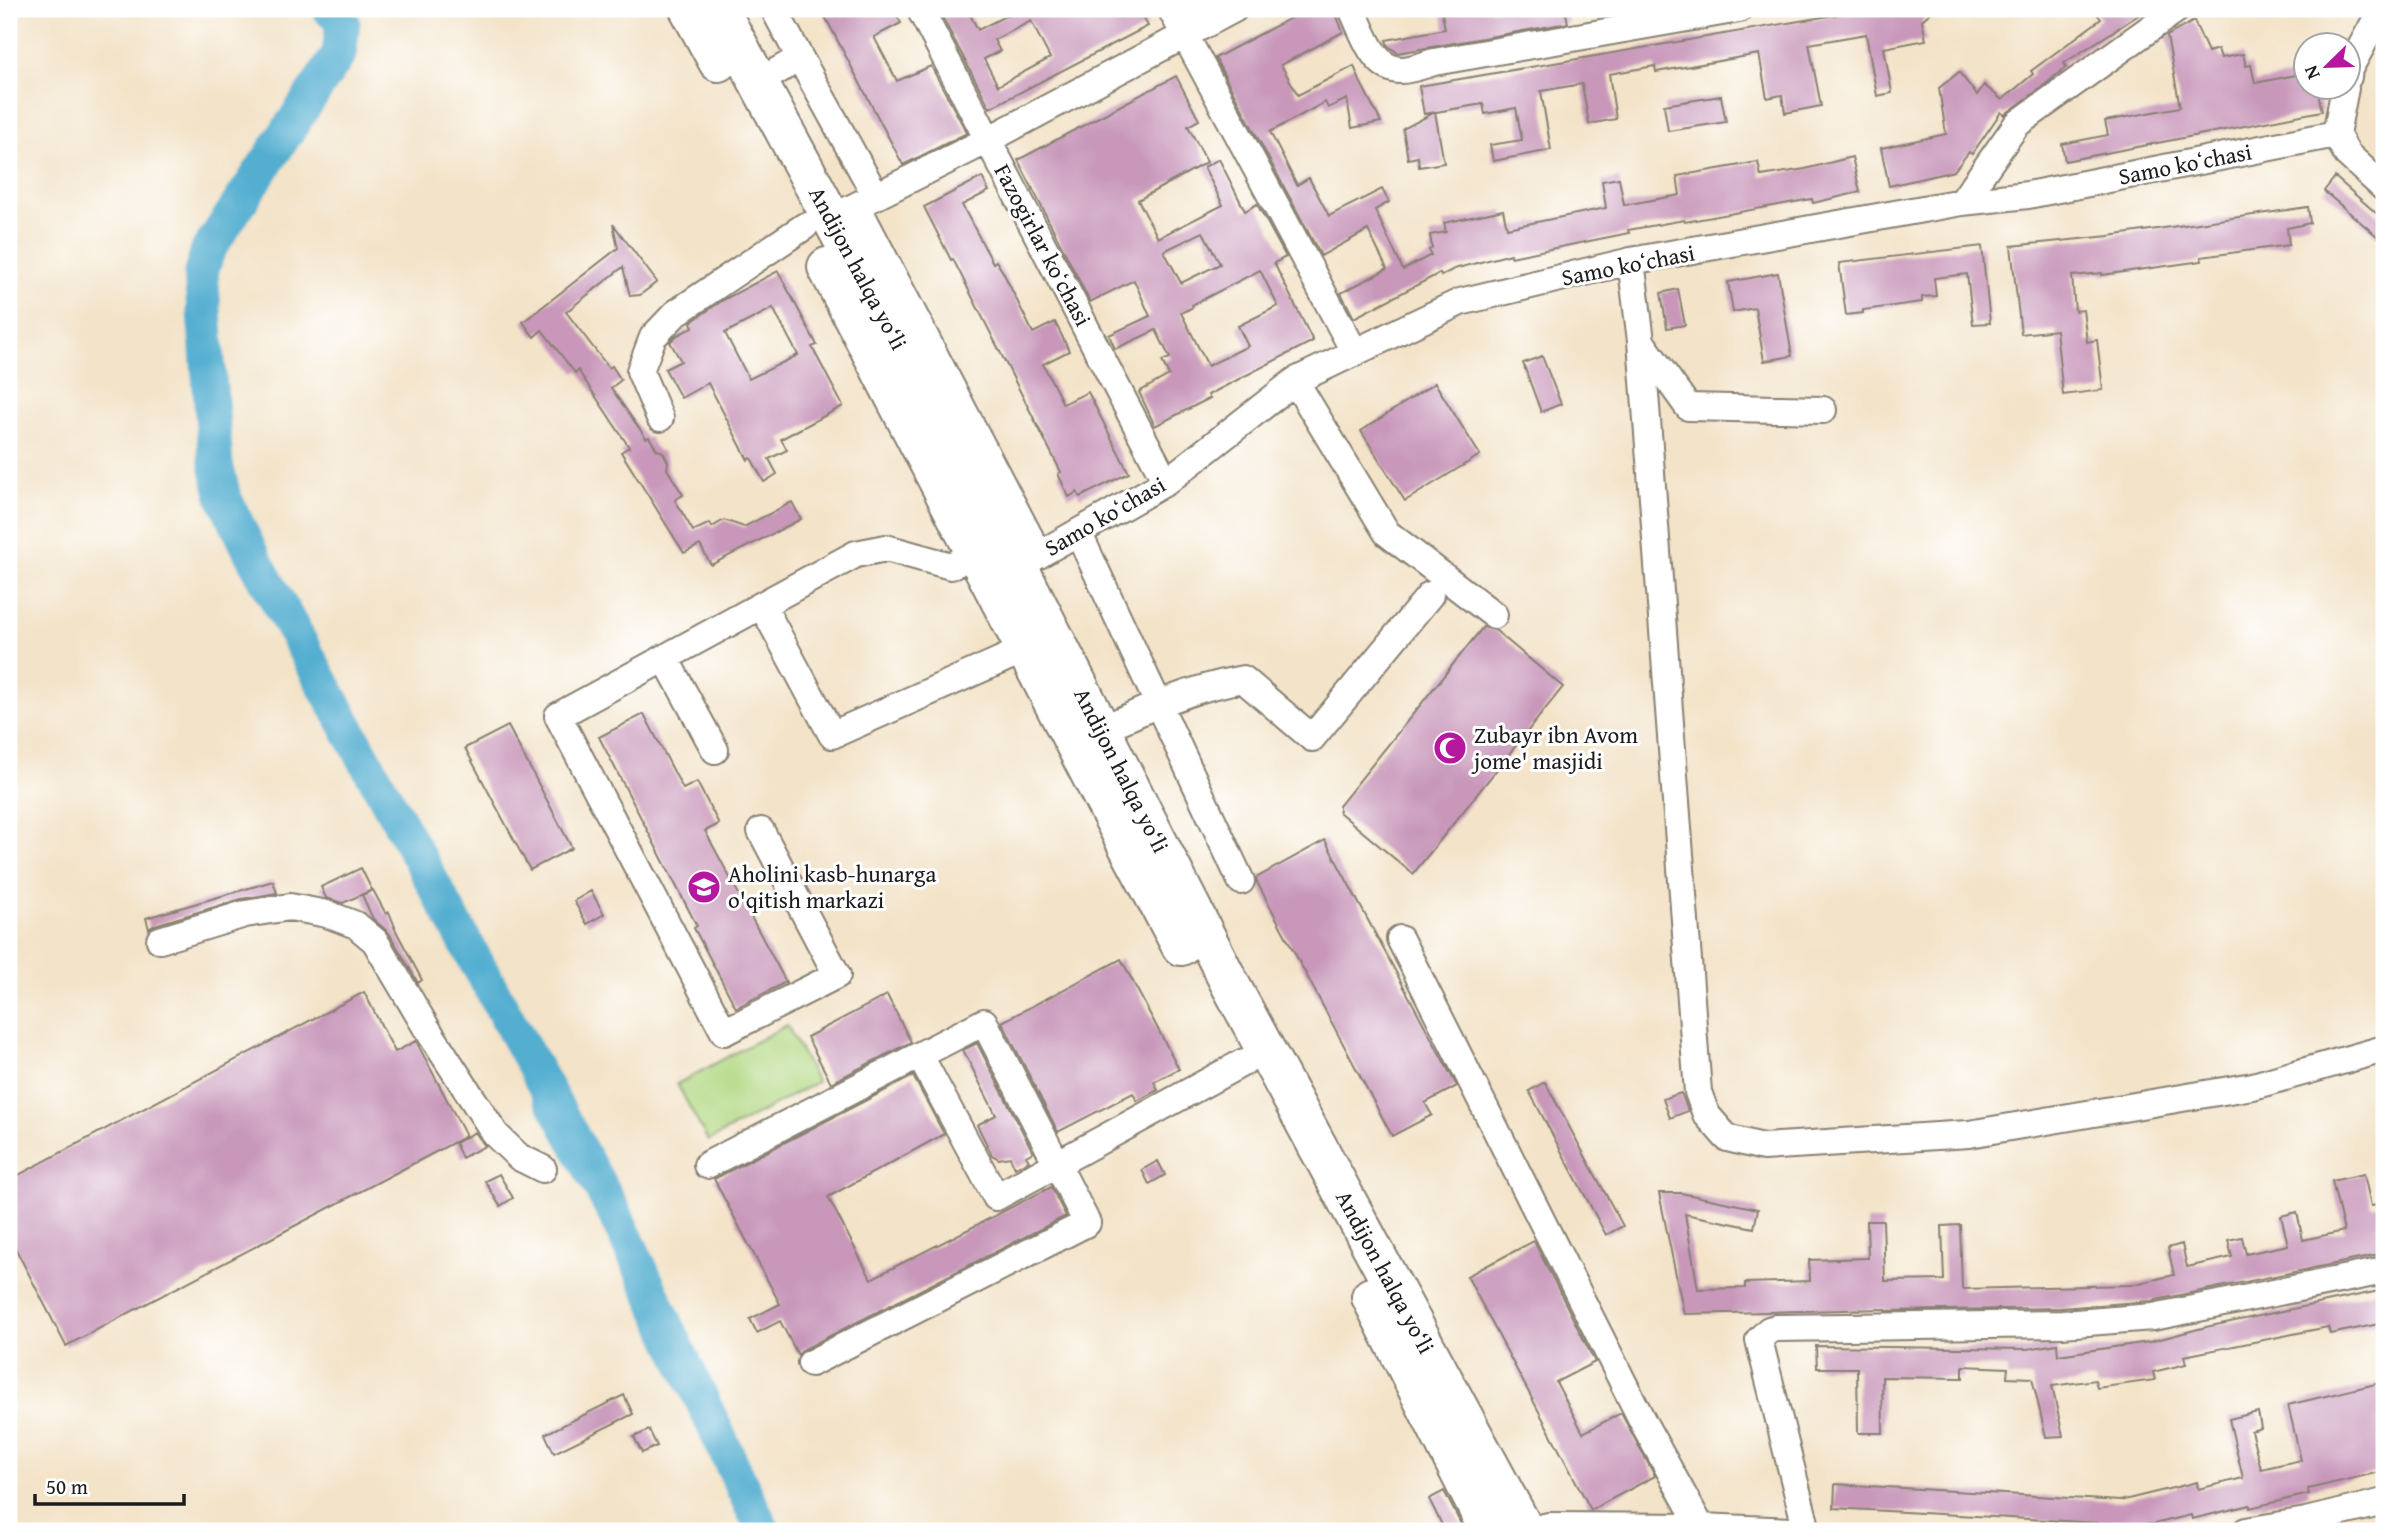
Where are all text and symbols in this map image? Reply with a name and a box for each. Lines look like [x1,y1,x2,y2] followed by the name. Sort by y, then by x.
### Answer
[2292,32,2362,102] north arrow
[2296,61,2327,84] text: N
[2115,134,2254,193] street label: Samo koʻchasi
[987,158,1100,332] street label: Fazogirlar koʻchasi
[801,180,916,355] street label: Andijon halqa yo‘li
[1558,235,1697,294] street label: Samo koʻchasi
[1038,468,1171,564] street label: Samo koʻchasi
[1066,682,1178,858] street label: Andijon halqa yo‘li
[1471,718,1638,777] place label: Zubayr ibn Avom jome' masjidi
[1431,729,1469,767] mosque icon: Zubayr ibn Avom jome' masjidi
[728,857,936,916] place label: Aholini kasb-hunarga o'qitish markazi
[685,868,723,906] school or university icon: Aholini kasb-hunarga o'qitish markazi
[1328,1184,1443,1359] street label: Andijon halqa yo‘li
[35,1463,184,1507] scale bar
[46,1471,88,1502] text: 50 m

